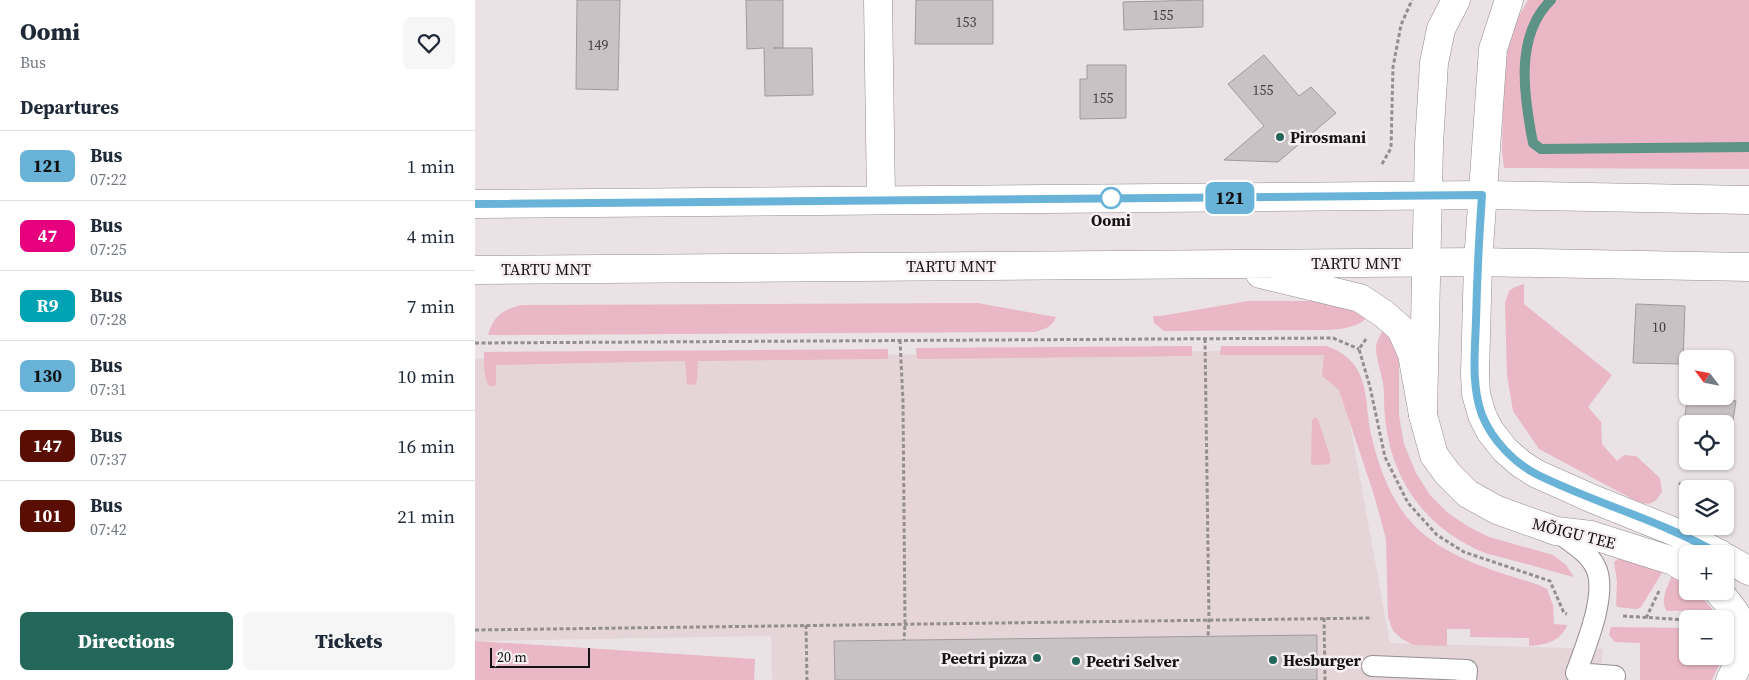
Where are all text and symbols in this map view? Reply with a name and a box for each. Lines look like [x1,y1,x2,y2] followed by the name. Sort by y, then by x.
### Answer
[1153,5,1174,25] house number: 155
[956,12,977,32] house number: 153
[20,15,80,48] text: Oomi
[403,17,455,69] button: heart
[588,35,609,55] house number: 149
[20,51,46,73] text: Bus
[1253,80,1274,100] house number: 155
[1093,88,1114,108] house number: 155
[20,94,119,120] text: Departures
[1290,126,1366,148] place label: Pirosmani
[1274,131,1286,143] marker: Pirosmani
[90,142,122,168] text: Bus
[33,153,62,178] text: 121
[407,153,455,179] text: 1 min
[90,168,127,190] text: 07:22
[1201,182,1259,214] line badge: 121
[1215,185,1245,210] text: 121
[1100,187,1122,209] marker: Oomi
[1091,209,1131,231] place label: Oomi
[90,212,122,238] text: Bus
[38,223,57,248] text: 47
[407,223,455,249] text: 4 min
[90,238,127,260] text: 07:25
[1311,252,1401,274] street label: TARTU MNT
[906,255,996,277] street label: TARTU MNT
[501,258,591,280] street label: TARTU MNT
[90,282,122,308] text: Bus
[36,293,59,318] text: R9
[407,293,455,319] text: 7 min
[90,308,127,330] text: 07:28
[1652,317,1666,337] house number: 10
[1679,350,1734,405] north arrow
[1679,350,1734,665] map controls
[90,352,122,378] text: Bus
[33,363,62,388] text: 130
[397,363,455,389] text: 10 min
[90,378,127,400] text: 07:31
[1679,415,1734,470] button: locate
[90,422,122,448] text: Bus
[33,433,62,458] text: 147
[397,433,455,459] text: 16 min
[90,448,127,470] text: 07:37
[1679,480,1734,535] button: layers
[90,492,122,518] text: Bus
[33,503,62,528] text: 101
[397,503,455,529] text: 21 min
[1530,512,1618,554] street label: MÕIGU TEE
[90,518,127,540] text: 07:42
[1679,545,1734,600] button: +
[1679,610,1734,665] button: −
[20,612,233,670] button: Directions
[243,612,455,670] button: Tickets
[490,645,590,668] scale bar
[497,647,527,667] text: 20 m
[941,647,1028,669] place label: Peetri pizza
[1283,649,1361,671] place label: Hesburger
[1086,650,1180,672] place label: Peetri Selver
[1031,652,1043,664] marker: Peetri pizza
[1267,654,1279,666] marker: Hesburger
[1070,655,1082,667] marker: Peetri Selver

